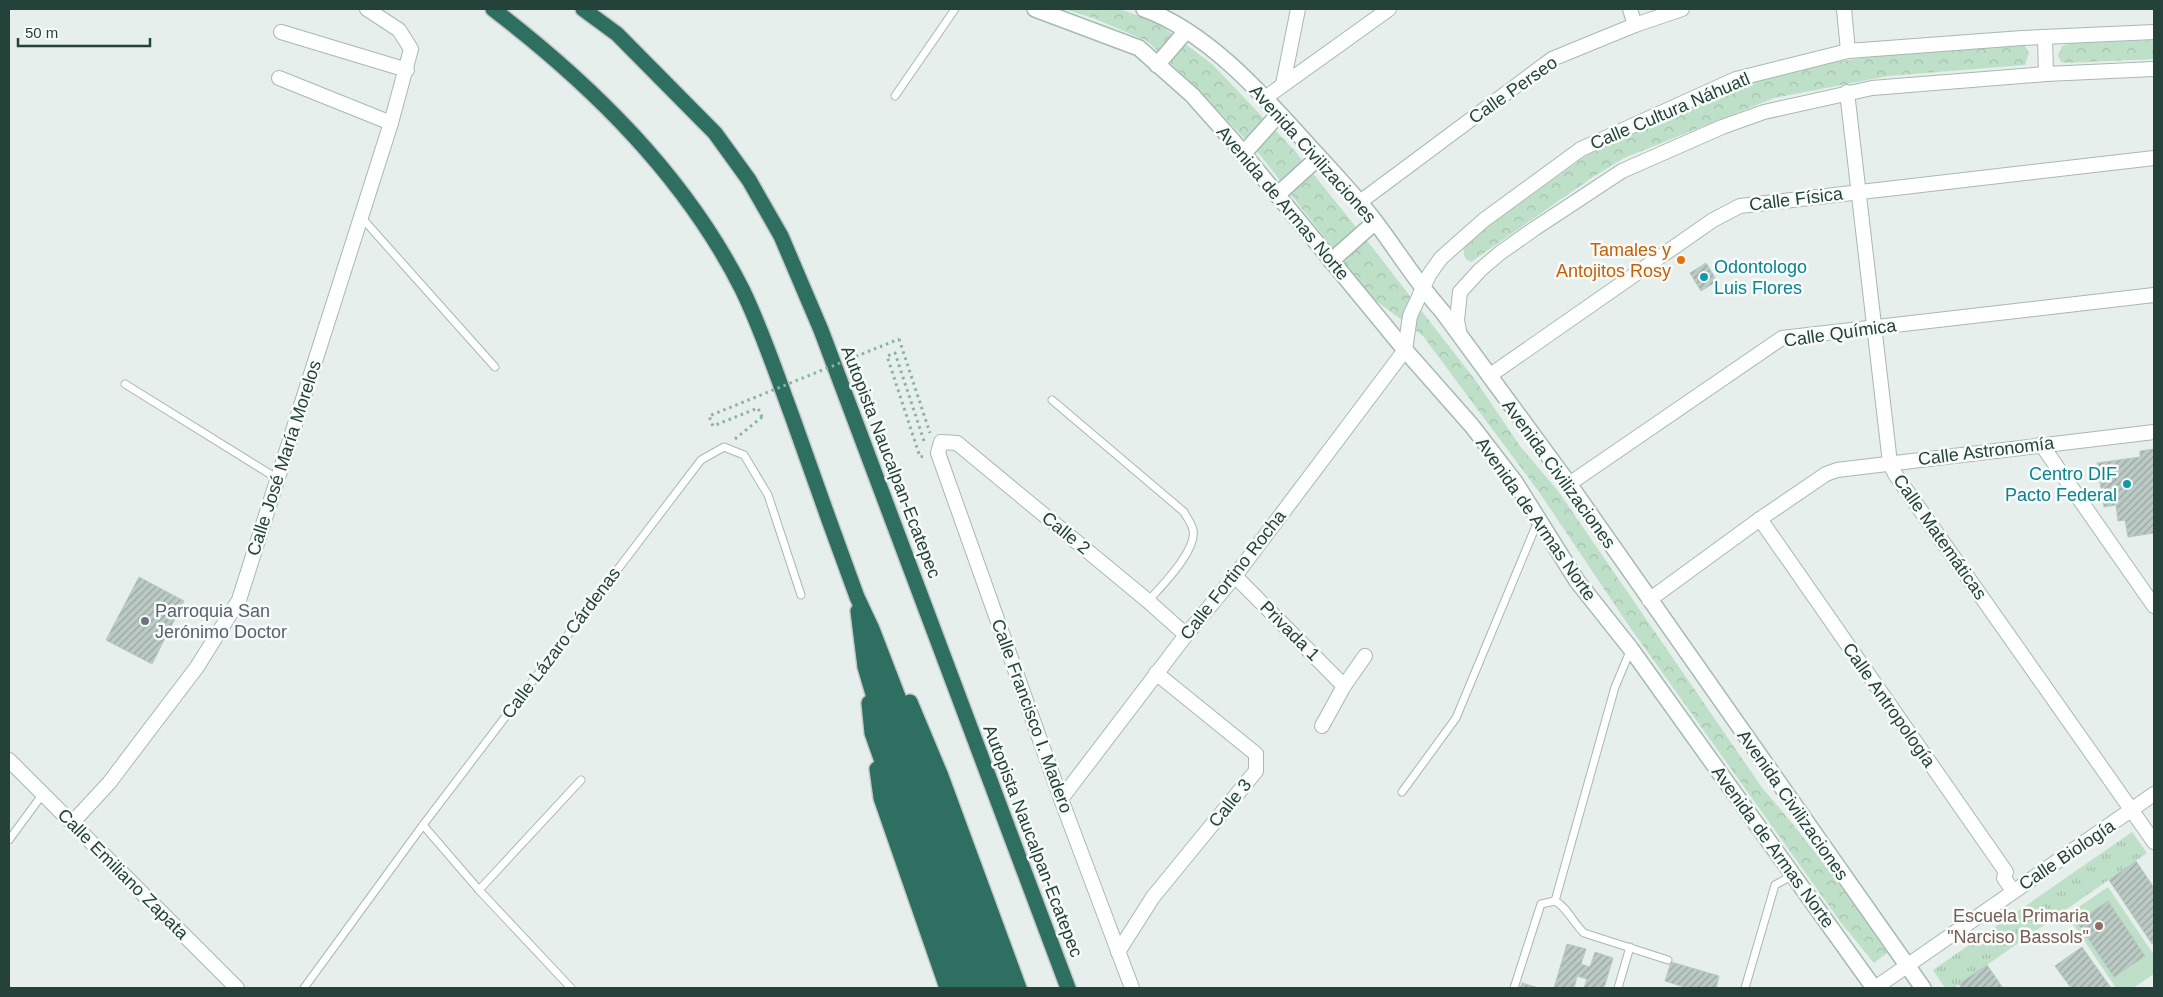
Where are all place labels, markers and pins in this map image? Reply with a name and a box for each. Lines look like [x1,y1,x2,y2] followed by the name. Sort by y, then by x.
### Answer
[1556,240,1671,281] place label: Tamales y Antojitos Rosy
[1675,254,1687,266] marker: Tamales y Antojitos Rosy
[1714,257,1807,298] place label: Odontologo Luis Flores
[1698,271,1710,283] marker: Odontologo Luis Flores
[2005,464,2117,505] place label: Centro DIF Pacto Federal
[2121,478,2133,490] marker: Centro DIF Pacto Federal
[155,601,287,642] place label: Parroquia San Jerónimo Doctor
[139,615,151,627] marker: Parroquia San Jerónimo Doctor
[1947,906,2090,947] place label: Escuela Primaria "Narciso Bassols"
[2093,920,2105,932] marker: Escuela Primaria "Narciso Bassols"

